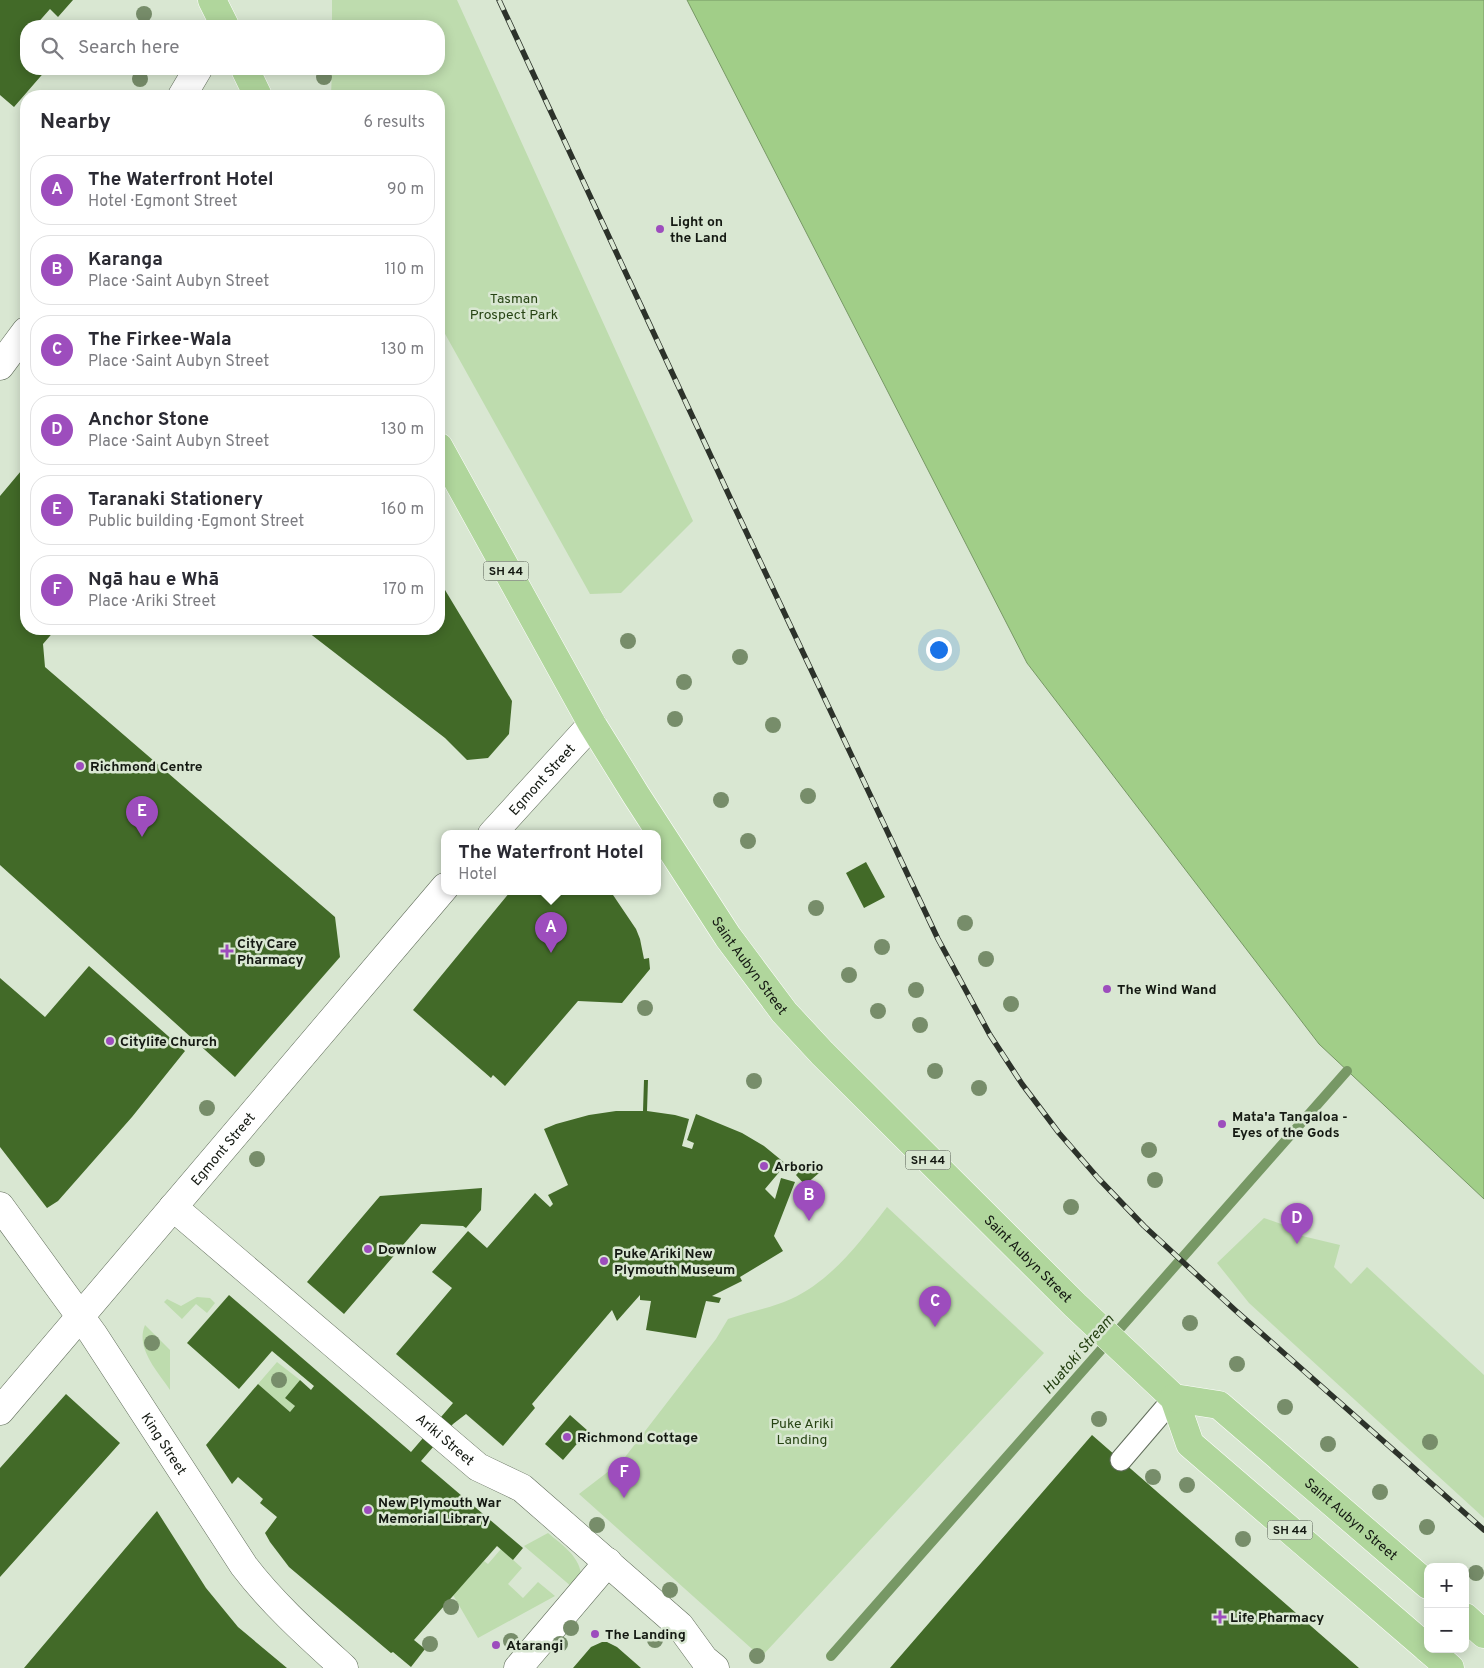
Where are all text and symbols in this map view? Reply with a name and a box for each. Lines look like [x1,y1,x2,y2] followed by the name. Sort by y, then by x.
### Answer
[20,20,445,75] search box
[38,34,66,62] icon: search
[78,36,180,60] text: Search here
[40,109,111,136] text: Nearby
[363,113,425,133] text: 6 results
[88,168,274,192] text: The Waterfront Hotel
[51,180,63,200] text: A
[387,180,424,200] text: 90 m
[88,192,238,212] text: Hotel · Egmont Street
[670,214,727,247] place label: Light on the Land
[654,223,666,235] marker: Light on the Land
[88,248,163,272] text: Karanga
[51,260,63,280] text: B
[384,260,424,280] text: 110 m
[88,272,269,292] text: Place · Saint Aubyn Street
[470,291,558,324] park label: Tasman Prospect Park
[88,328,232,352] text: The Firkee-Wala
[52,340,62,360] text: C
[381,340,424,360] text: 130 m
[88,352,269,372] text: Place · Saint Aubyn Street
[88,408,209,432] text: Anchor Stone
[51,420,63,440] text: D
[381,420,424,440] text: 130 m
[88,432,269,452] text: Place · Saint Aubyn Street
[88,488,263,512] text: Taranaki Stationery
[52,500,62,520] text: E
[381,500,424,520] text: 160 m
[88,512,304,532] text: Public building · Egmont Street
[484,562,528,580] road number: SH 44
[88,568,219,592] text: Ngā hau e Whā
[52,580,62,600] text: F
[383,580,424,600] text: 170 m
[88,592,216,612] text: Place · Ariki Street
[926,637,952,663] your location
[506,741,580,819] street label: Egmont Street
[90,759,203,776] place label: Richmond Centre
[74,760,86,772] marker: Richmond Centre
[126,796,158,837] pin: E
[441,830,661,895] popup
[458,841,644,865] text: The Waterfront Hotel
[458,865,497,885] text: Hotel
[535,912,567,953] pin: A
[707,914,790,1019] street label: Saint Aubyn Street
[237,936,303,969] place label: City Care Pharmacy
[221,945,233,957] marker: City Care Pharmacy
[1117,982,1216,999] place label: The Wind Wand
[1101,983,1113,995] marker: The Wind Wand
[120,1034,217,1051] place label: Citylife Church
[104,1035,116,1047] marker: Citylife Church
[1232,1109,1348,1142] place label: Mata'a Tangaloa - Eyes of the Gods
[188,1110,260,1190] street label: Egmont Street
[1216,1118,1228,1130] marker: Mata'a Tangaloa - Eyes of the Gods
[906,1150,950,1170] road number: SH 44
[774,1159,823,1176] place label: Arborio
[758,1160,770,1172] marker: Arborio
[793,1180,825,1221] pin: B
[1281,1203,1313,1244] pin: D
[980,1212,1075,1307] street label: Saint Aubyn Street
[378,1242,437,1259] place label: Downlow
[362,1243,374,1255] marker: Downlow
[614,1246,735,1279] place label: Puke Ariki New Plymouth Museum
[598,1255,610,1267] marker: Puke Ariki New Plymouth Museum
[919,1286,951,1327] pin: C
[1039,1311,1119,1399] water label: Huatoki Stream
[137,1410,189,1479] street label: King Street
[412,1411,477,1470] street label: Ariki Street
[770,1416,834,1449] park label: Puke Ariki Landing
[577,1430,698,1447] place label: Richmond Cottage
[561,1431,573,1443] marker: Richmond Cottage
[608,1457,640,1498] pin: F
[1300,1475,1400,1565] street label: Saint Aubyn Street
[378,1495,501,1528] place label: New Plymouth War Memorial Library
[362,1504,374,1516] marker: New Plymouth War Memorial Library
[1268,1520,1312,1540] road number: SH 44
[1424,1563,1469,1653] map controls
[1424,1563,1469,1608] button: +
[1424,1608,1469,1653] button: −
[1230,1610,1324,1627] place label: Life Pharmacy
[1214,1611,1226,1623] marker: Life Pharmacy
[605,1627,686,1644] place label: The Landing
[589,1628,601,1640] marker: The Landing
[506,1638,563,1655] place label: Atarangi
[490,1639,502,1651] marker: Atarangi

